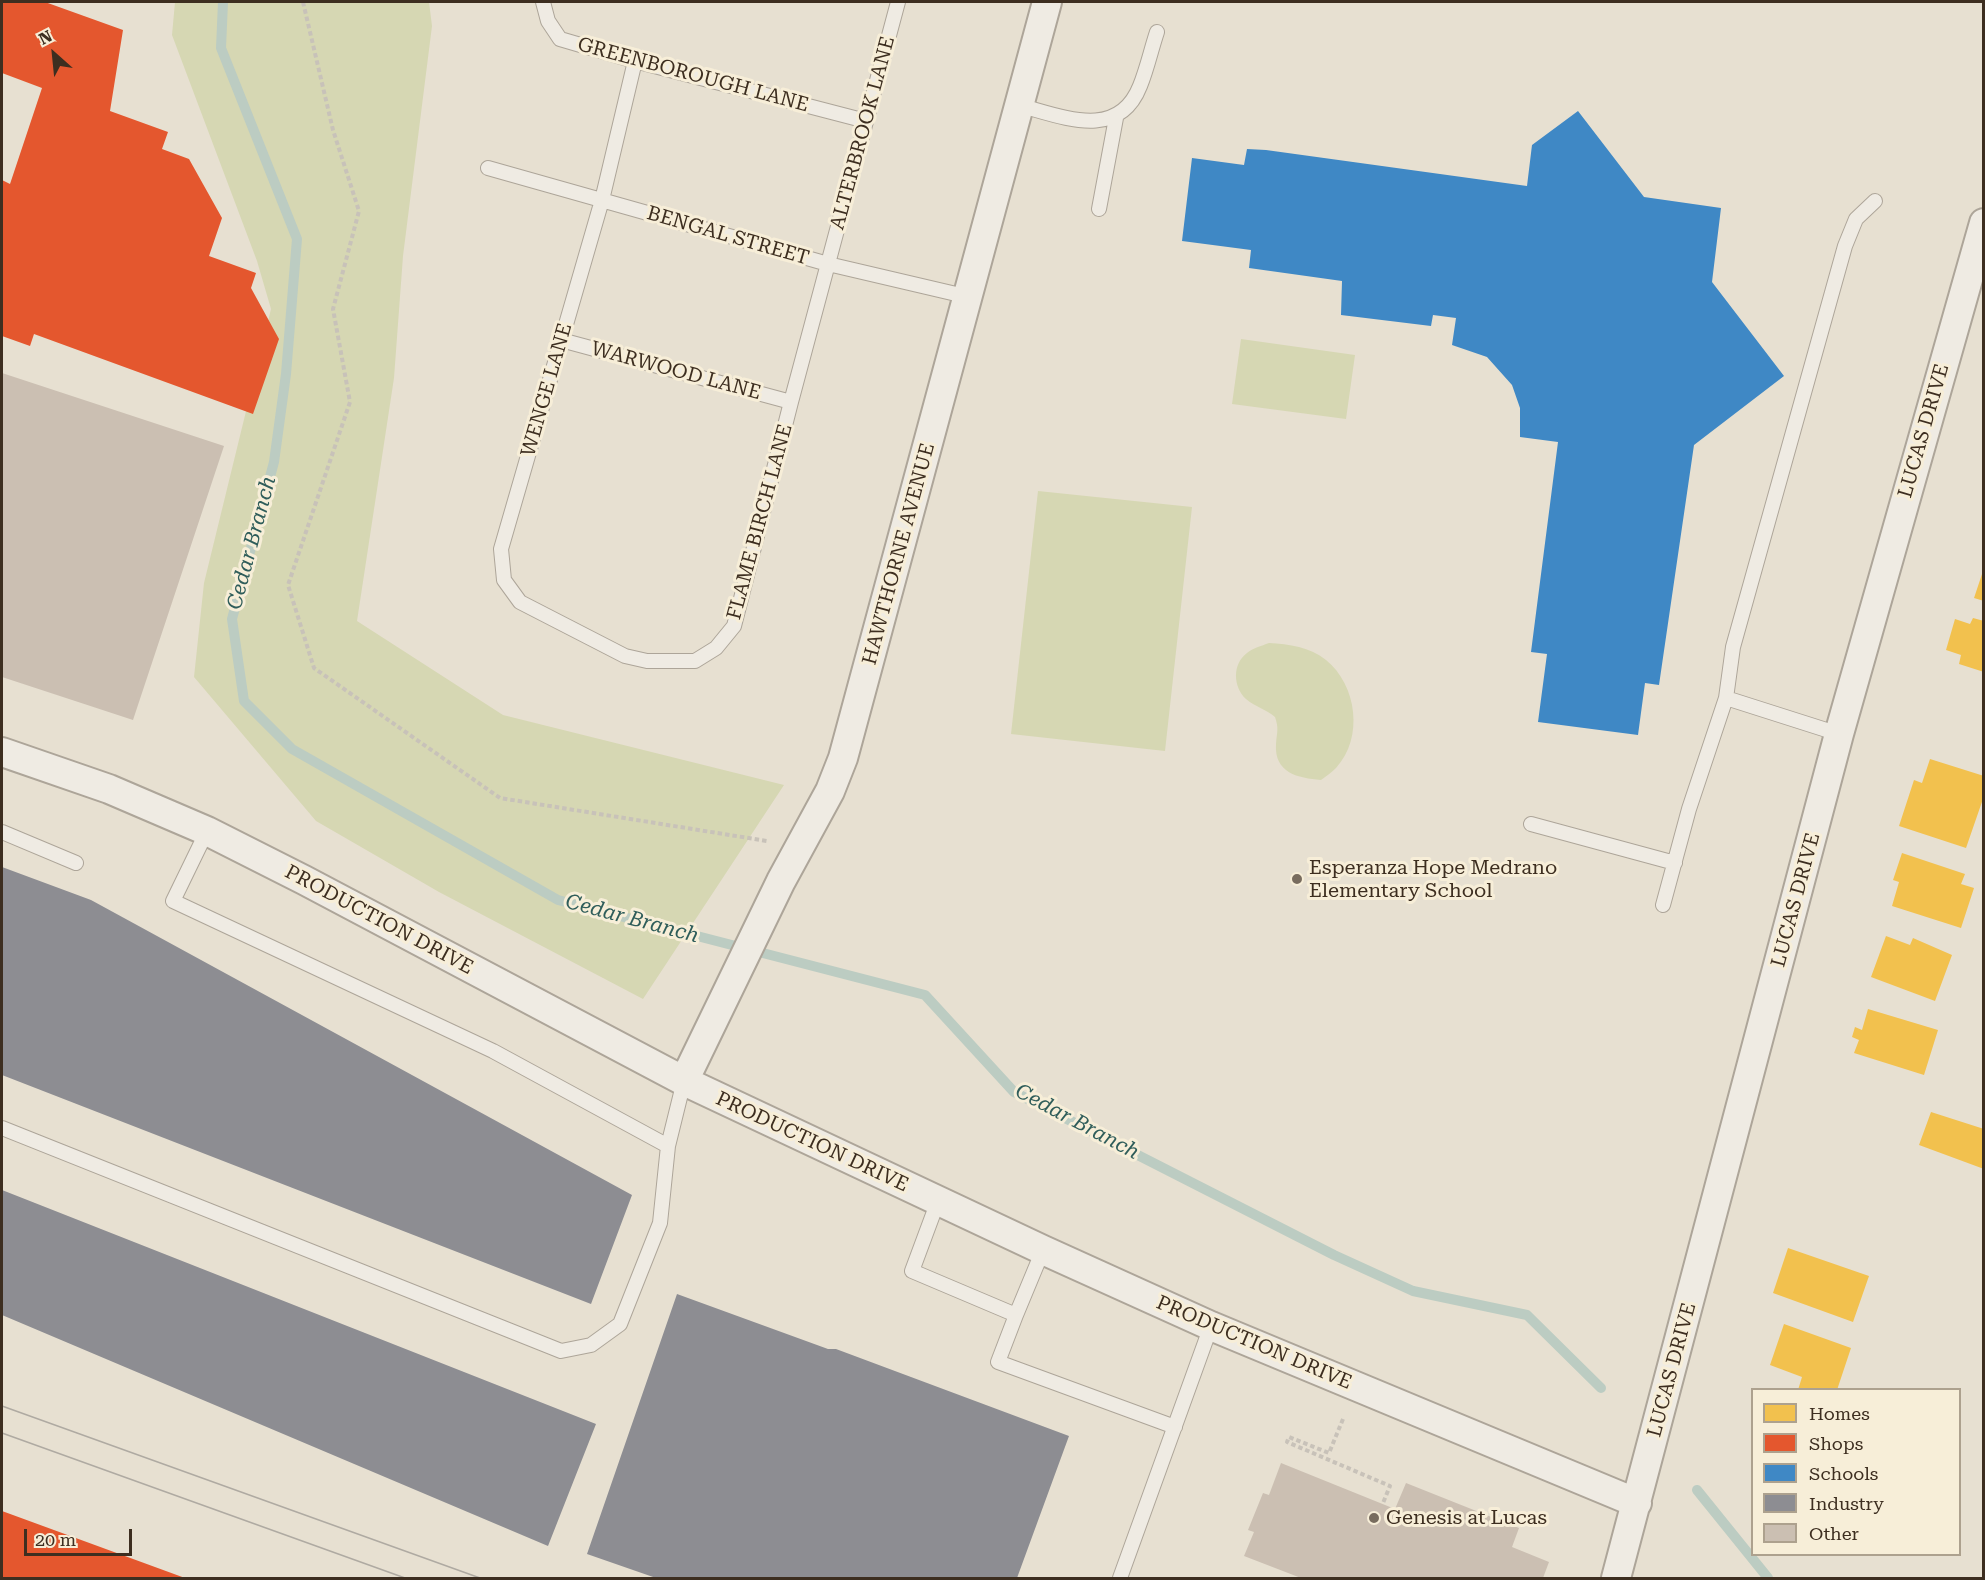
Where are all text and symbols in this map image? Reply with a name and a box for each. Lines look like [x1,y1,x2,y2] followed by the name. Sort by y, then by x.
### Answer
[24,24,84,84] north arrow
[36,26,55,49] text: N
[575,33,811,117] street label: GREENBOROUGH LANE
[826,34,900,232] street label: ALTERBROOK LANE
[644,201,812,271] street label: BENGAL STREET
[516,321,578,459] street label: WENGE LANE
[588,337,764,405] street label: WARWOOD LANE
[1893,361,1955,501] street label: LUCAS DRIVE
[722,422,798,622] street label: FLAME BIRCH LANE
[858,440,940,668] street label: HAWTHORNE AVENUE
[222,474,282,612] water label: Cedar Branch
[1767,830,1825,970] street label: LUCAS DRIVE
[1309,856,1557,903] place label: Esperanza Hope Medrano Elementary School
[281,860,477,980] street label: PRODUCTION DRIVE
[1290,872,1304,886] marker: Esperanza Hope Medrano Elementary School
[563,889,701,949] water label: Cedar Branch
[1011,1079,1143,1165] water label: Cedar Branch
[712,1087,912,1197] street label: PRODUCTION DRIVE
[1153,1291,1355,1395] street label: PRODUCTION DRIVE
[1643,1300,1701,1440] street label: LUCAS DRIVE
[1751,1388,1961,1556] legend
[1809,1403,1870,1424] text: Homes
[1809,1433,1863,1454] text: Shops
[1809,1463,1878,1484] text: Schools
[1809,1493,1884,1514] text: Industry
[1386,1506,1547,1530] place label: Genesis at Lucas
[1367,1511,1381,1525] marker: Genesis at Lucas
[27,1517,135,1555] scale bar
[1809,1523,1859,1544] text: Other
[35,1529,76,1550] text: 20 m

